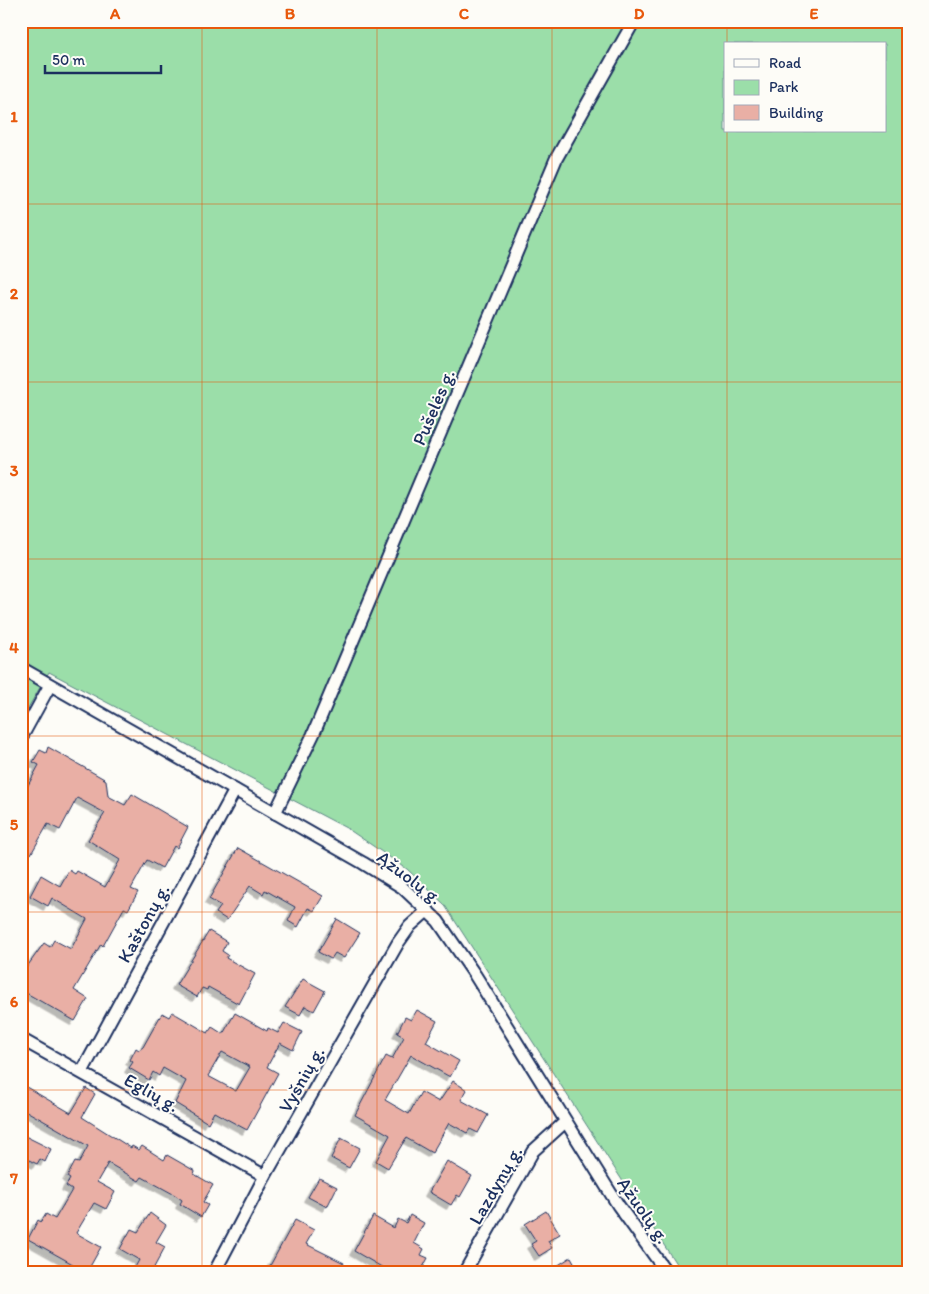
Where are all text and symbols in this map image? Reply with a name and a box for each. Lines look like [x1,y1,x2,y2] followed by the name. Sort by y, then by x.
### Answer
[109,4,121,23] text: A
[285,4,296,23] text: B
[459,4,470,23] text: C
[634,4,645,23] text: D
[810,4,819,23] text: E
[45,42,161,74] scale bar
[724,42,886,132] legend
[52,51,85,69] text: 50 m
[769,54,802,72] text: Road
[769,78,799,96] text: Park
[769,104,823,122] text: Building
[10,107,18,126] text: 1
[10,284,19,303] text: 2
[407,366,460,449] street label: Pušelės g.
[10,461,19,480] text: 3
[9,638,19,657] text: 4
[10,815,19,834] text: 5
[373,845,447,909] street label: Ąžuolų g.
[112,880,174,967] street label: Kaštonų g.
[10,992,19,1011] text: 6
[273,1042,330,1116] street label: Vyšnių g.
[120,1068,183,1117] street label: Eglių g.
[464,1142,527,1229] street label: Lazdynų g.
[9,1169,18,1188] text: 7
[612,1173,675,1248] street label: Ąžuolų g.

